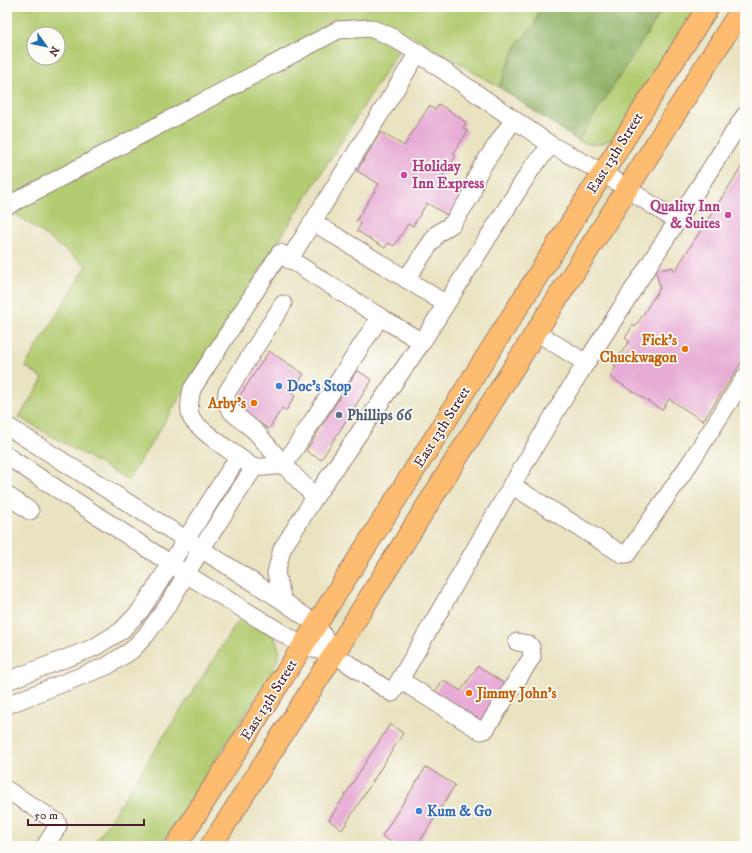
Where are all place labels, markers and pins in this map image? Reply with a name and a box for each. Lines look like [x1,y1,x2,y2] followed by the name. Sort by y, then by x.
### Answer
[412,157,484,193] place label: Holiday Inn Express
[399,170,409,180] marker: Holiday Inn Express
[650,197,720,233] place label: Quality Inn & Suites
[723,210,733,220] marker: Quality Inn & Suites
[600,331,677,367] place label: Fick's Chuckwagon
[680,344,690,354] marker: Fick's Chuckwagon
[287,377,352,396] place label: Doc's Stop
[274,381,284,391] marker: Doc's Stop
[207,394,246,413] place label: Arby's
[249,398,259,408] marker: Arby's
[347,406,413,425] place label: Phillips 66
[334,410,344,420] marker: Phillips 66
[475,684,556,703] place label: Jimmy John's
[464,688,474,698] marker: Jimmy John's
[427,802,492,821] place label: Kum & Go
[414,806,424,816] marker: Kum & Go

